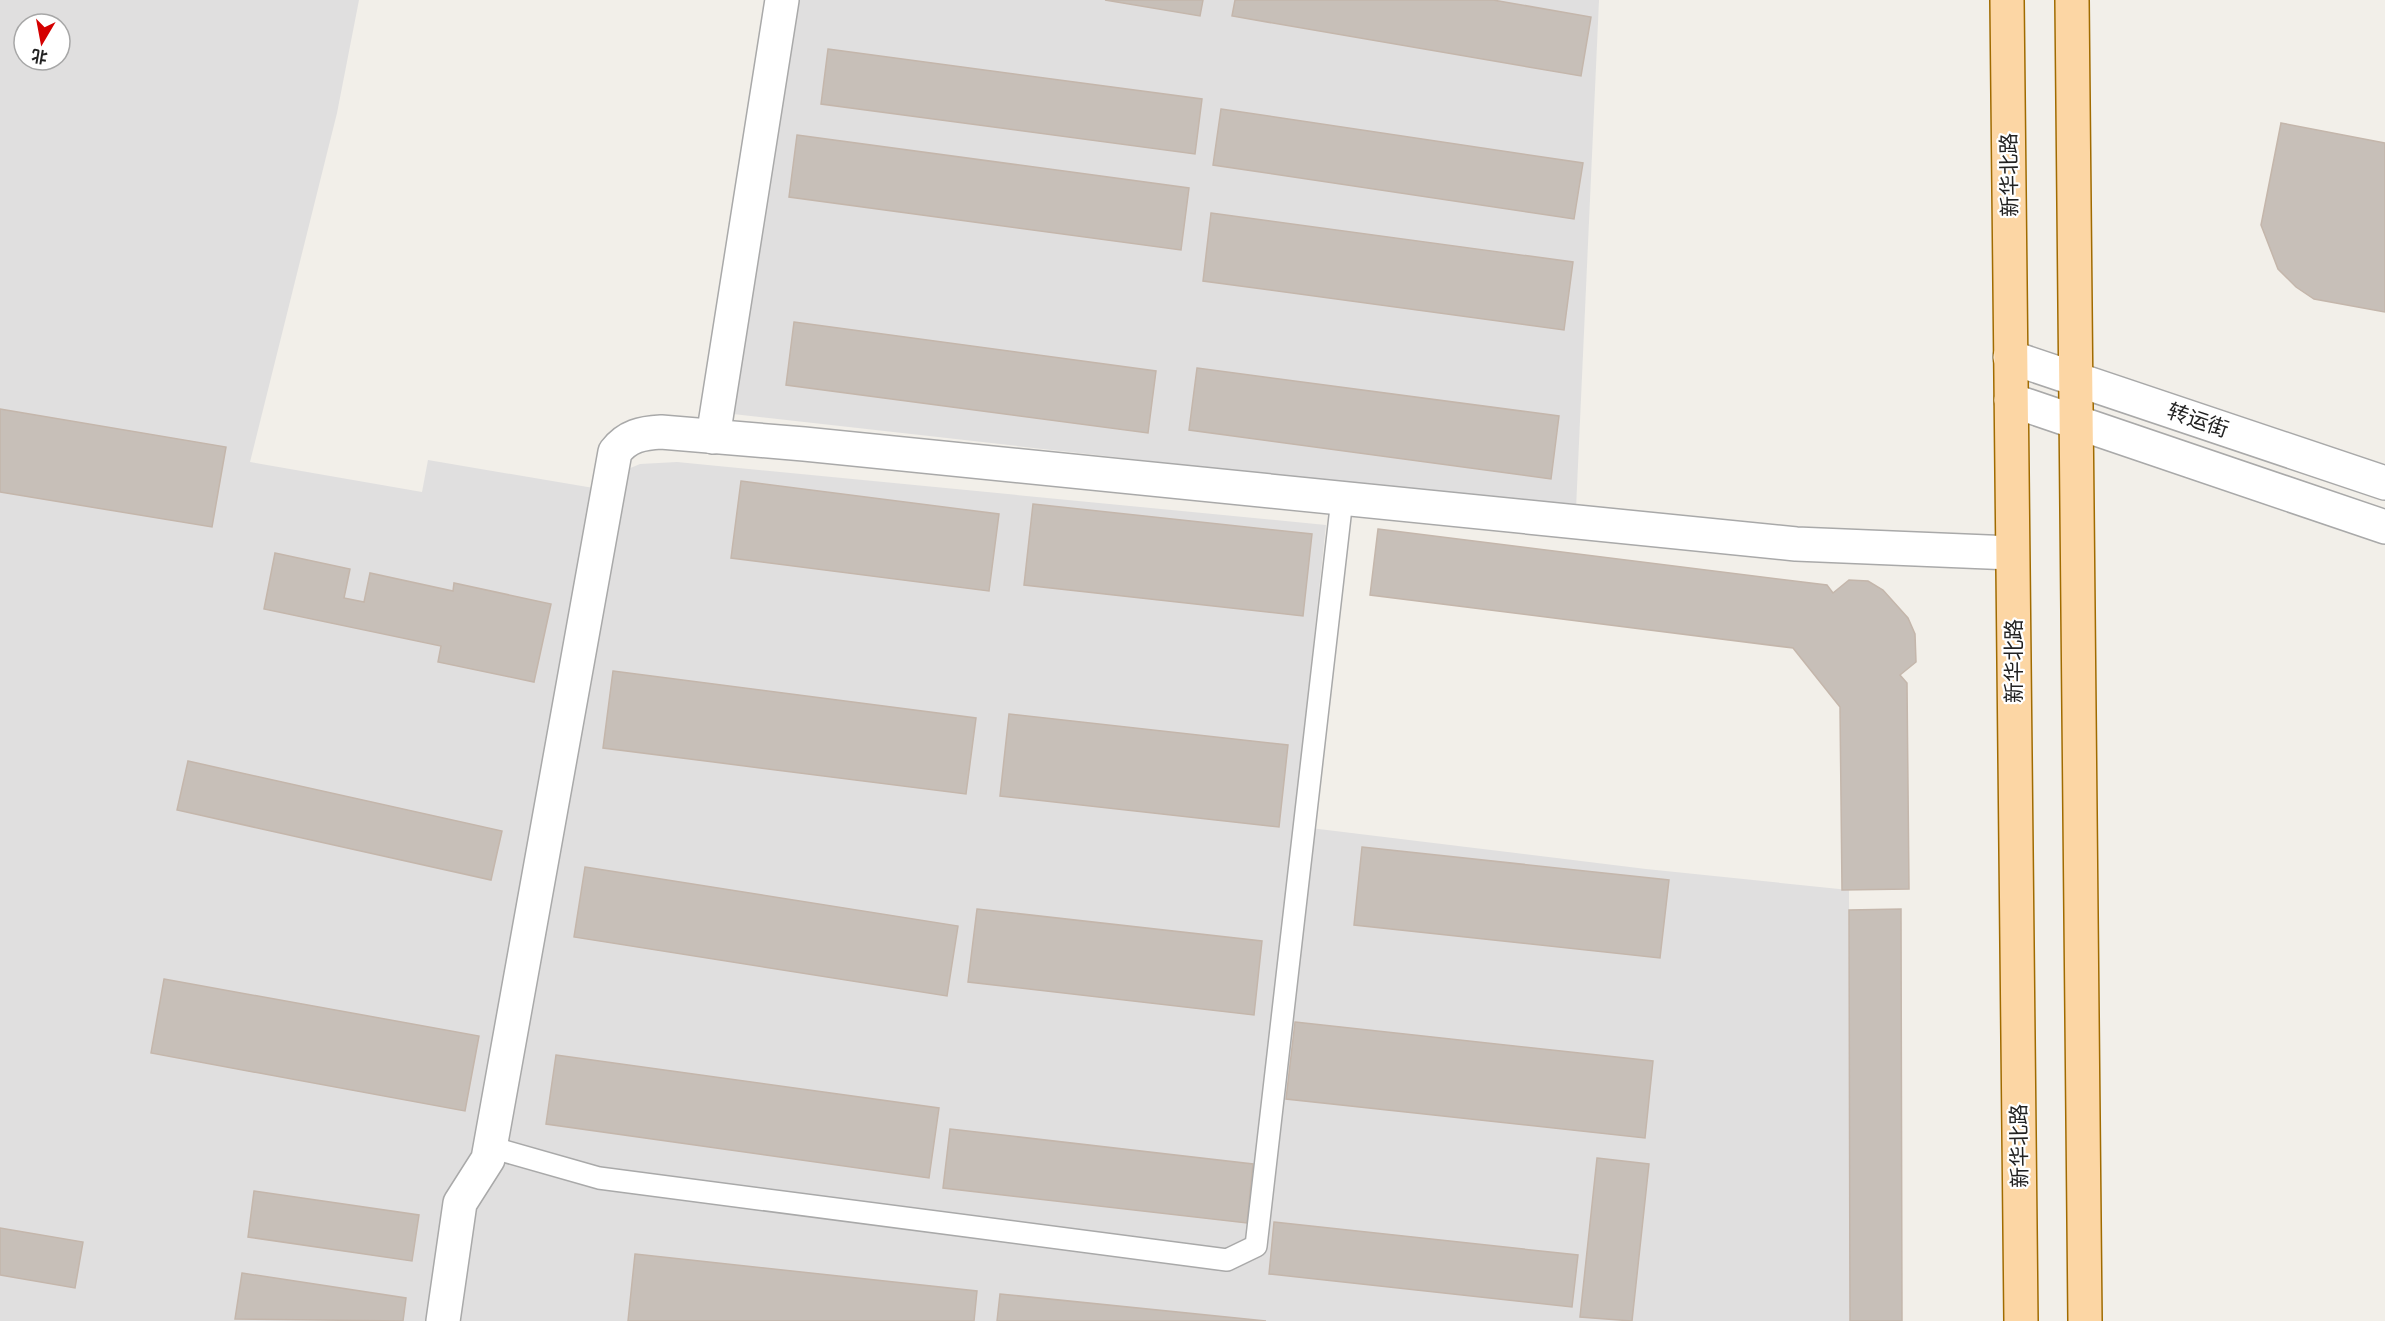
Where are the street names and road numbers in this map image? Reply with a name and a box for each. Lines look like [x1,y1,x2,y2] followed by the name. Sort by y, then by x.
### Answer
[1995,133,2023,217] street label: 新华北路
[2164,397,2232,443] street label: 转运街
[2000,619,2027,703] street label: 新华北路
[2005,1104,2033,1188] street label: 新华北路

